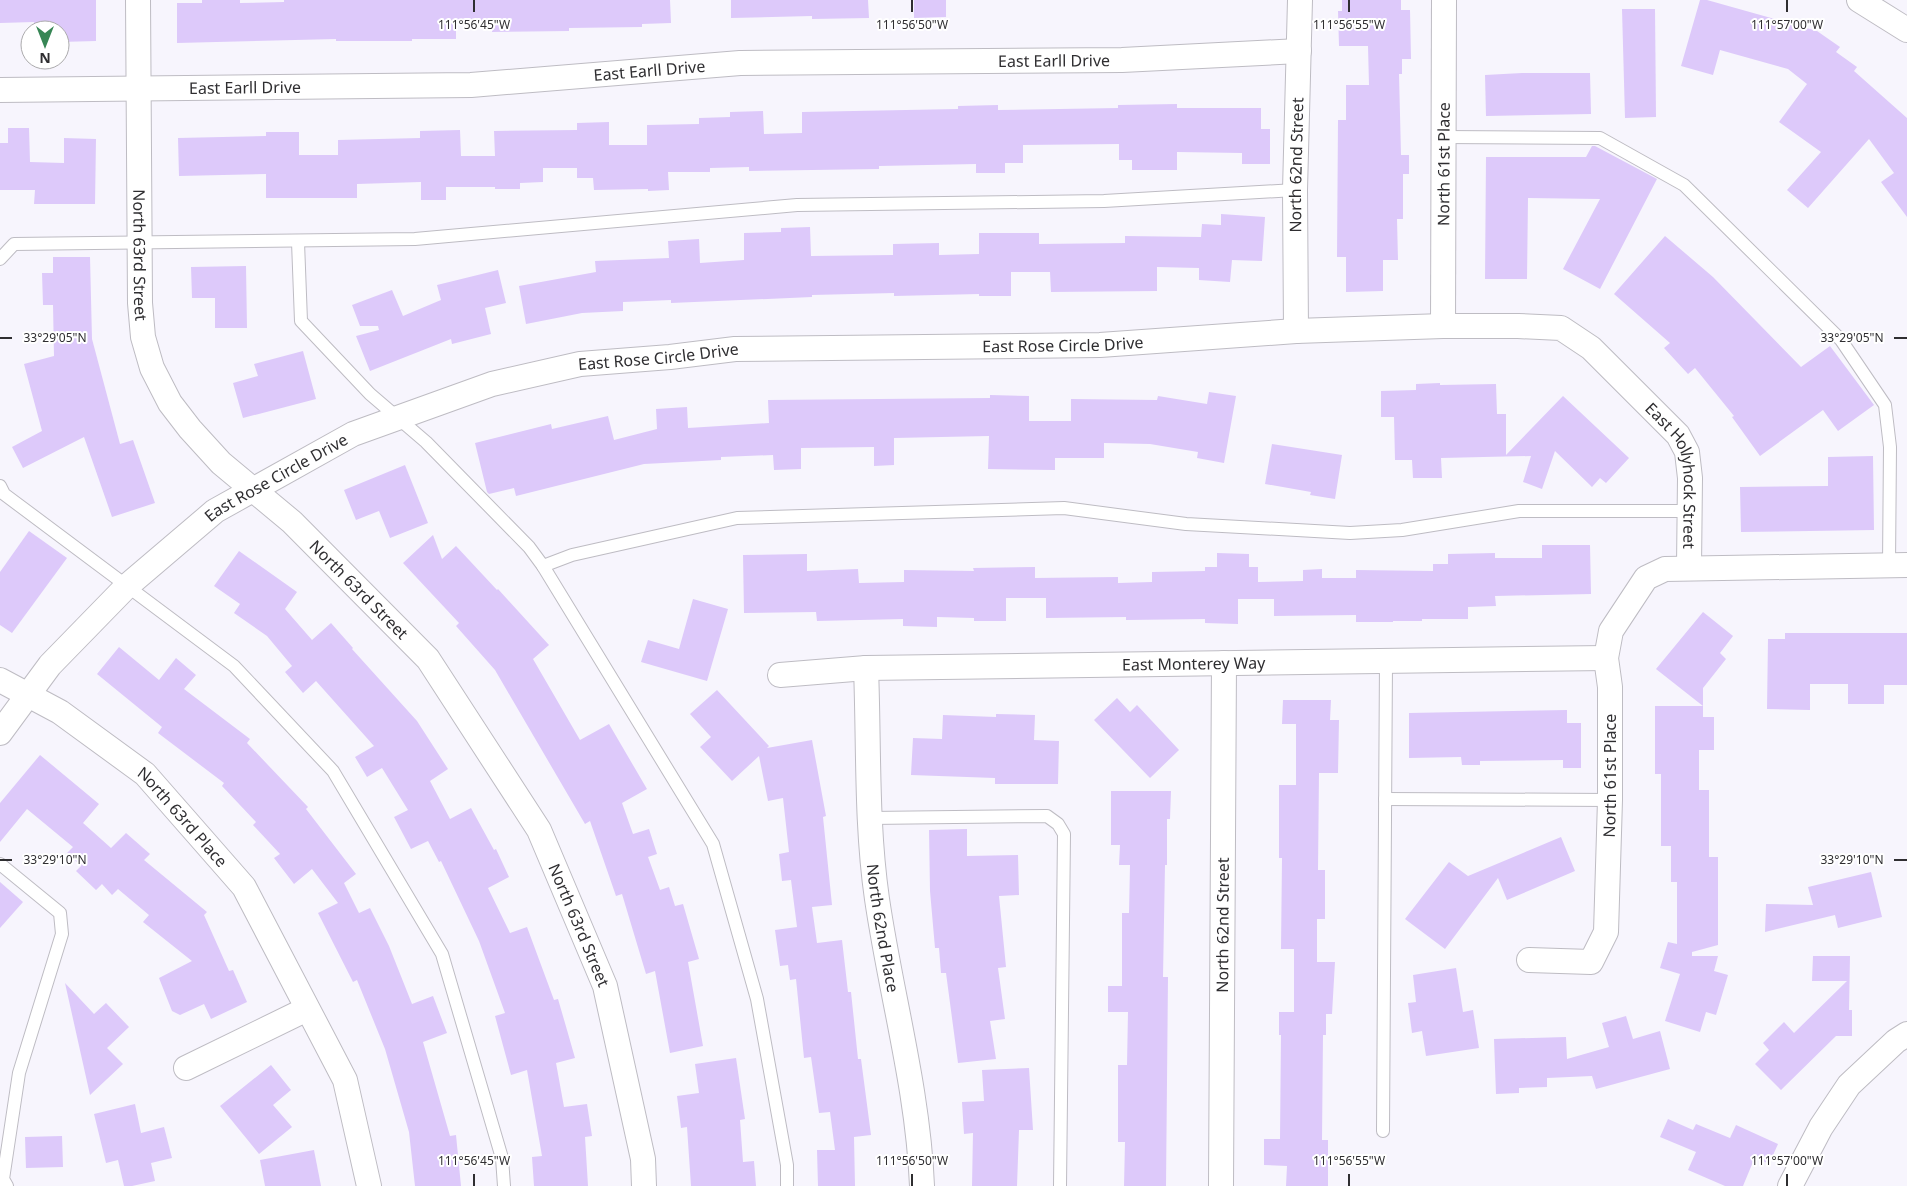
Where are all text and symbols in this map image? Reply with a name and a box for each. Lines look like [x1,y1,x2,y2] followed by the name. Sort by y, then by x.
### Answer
[438,16,510,33] text: 111°56'45"W
[876,16,948,33] text: 111°56'50"W
[1313,16,1385,33] text: 111°56'55"W
[1751,16,1823,33] text: 111°57'00"W
[20,20,70,70] north arrow
[39,49,51,68] text: N
[998,49,1110,72] street label: East Earll Drive
[593,55,706,86] street label: East Earll Drive
[189,76,301,99] street label: East Earll Drive
[1284,97,1308,233] street label: North 62nd Street
[1432,102,1455,226] street label: North 61st Place
[128,189,153,322] street label: North 63rd Street
[23,329,87,346] text: 33°29'05"N
[1820,329,1884,346] text: 33°29'05"N
[982,331,1144,357] street label: East Rose Circle Drive
[577,338,740,375] street label: East Rose Circle Drive
[1641,398,1701,549] street label: East Hollyhock Street
[200,428,352,526] street label: East Rose Circle Drive
[305,535,413,644] street label: North 63rd Street
[1122,652,1266,676] street label: East Monterey Way
[1598,714,1621,838] street label: North 61st Place
[133,761,232,872] street label: North 63rd Place
[23,851,87,868] text: 33°29'10"N
[1820,851,1884,868] text: 33°29'10"N
[1211,857,1234,993] street label: North 62nd Street
[543,860,615,990] street label: North 63rd Street
[862,863,904,994] street label: North 62nd Place
[438,1152,510,1169] text: 111°56'45"W
[876,1152,948,1169] text: 111°56'50"W
[1313,1152,1385,1169] text: 111°56'55"W
[1751,1152,1823,1169] text: 111°57'00"W

